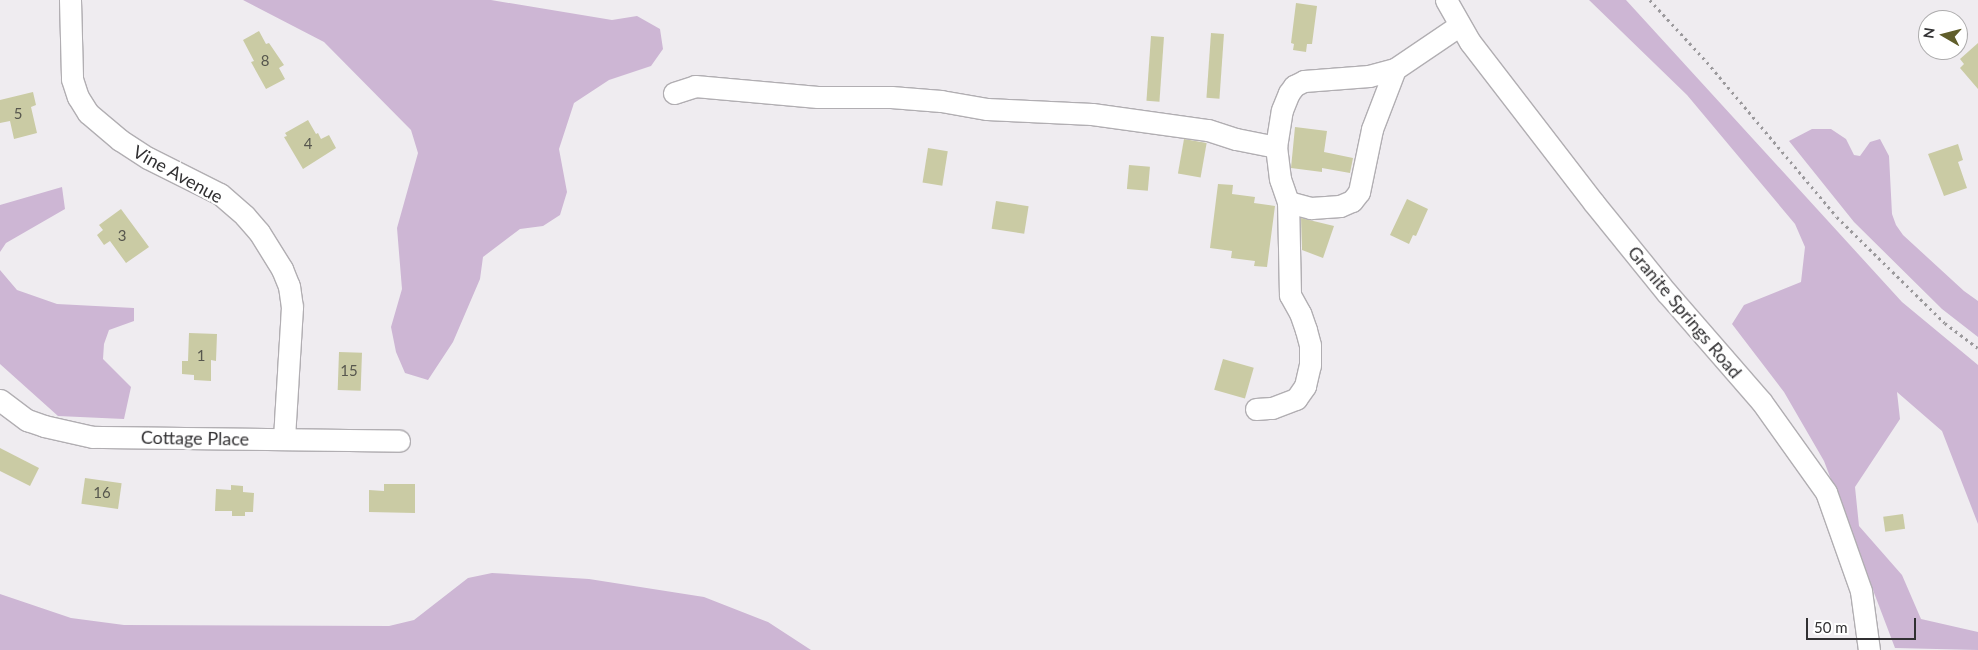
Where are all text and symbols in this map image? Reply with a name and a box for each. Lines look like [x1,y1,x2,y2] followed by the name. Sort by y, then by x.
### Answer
[1918,10,1968,60] north arrow
[1919,26,1938,40] text: N
[261,52,269,70] house number: 8
[14,105,22,123] house number: 5
[304,135,312,153] house number: 4
[129,140,227,208] street label: Vine Avenue
[118,227,126,245] house number: 3
[1624,242,1746,382] street label: Granite Springs Road
[197,347,205,365] house number: 1
[340,362,358,380] house number: 15
[141,426,249,450] street label: Cottage Place
[93,484,111,502] house number: 16
[1808,608,1918,640] scale bar
[1814,618,1848,636] text: 50 m

